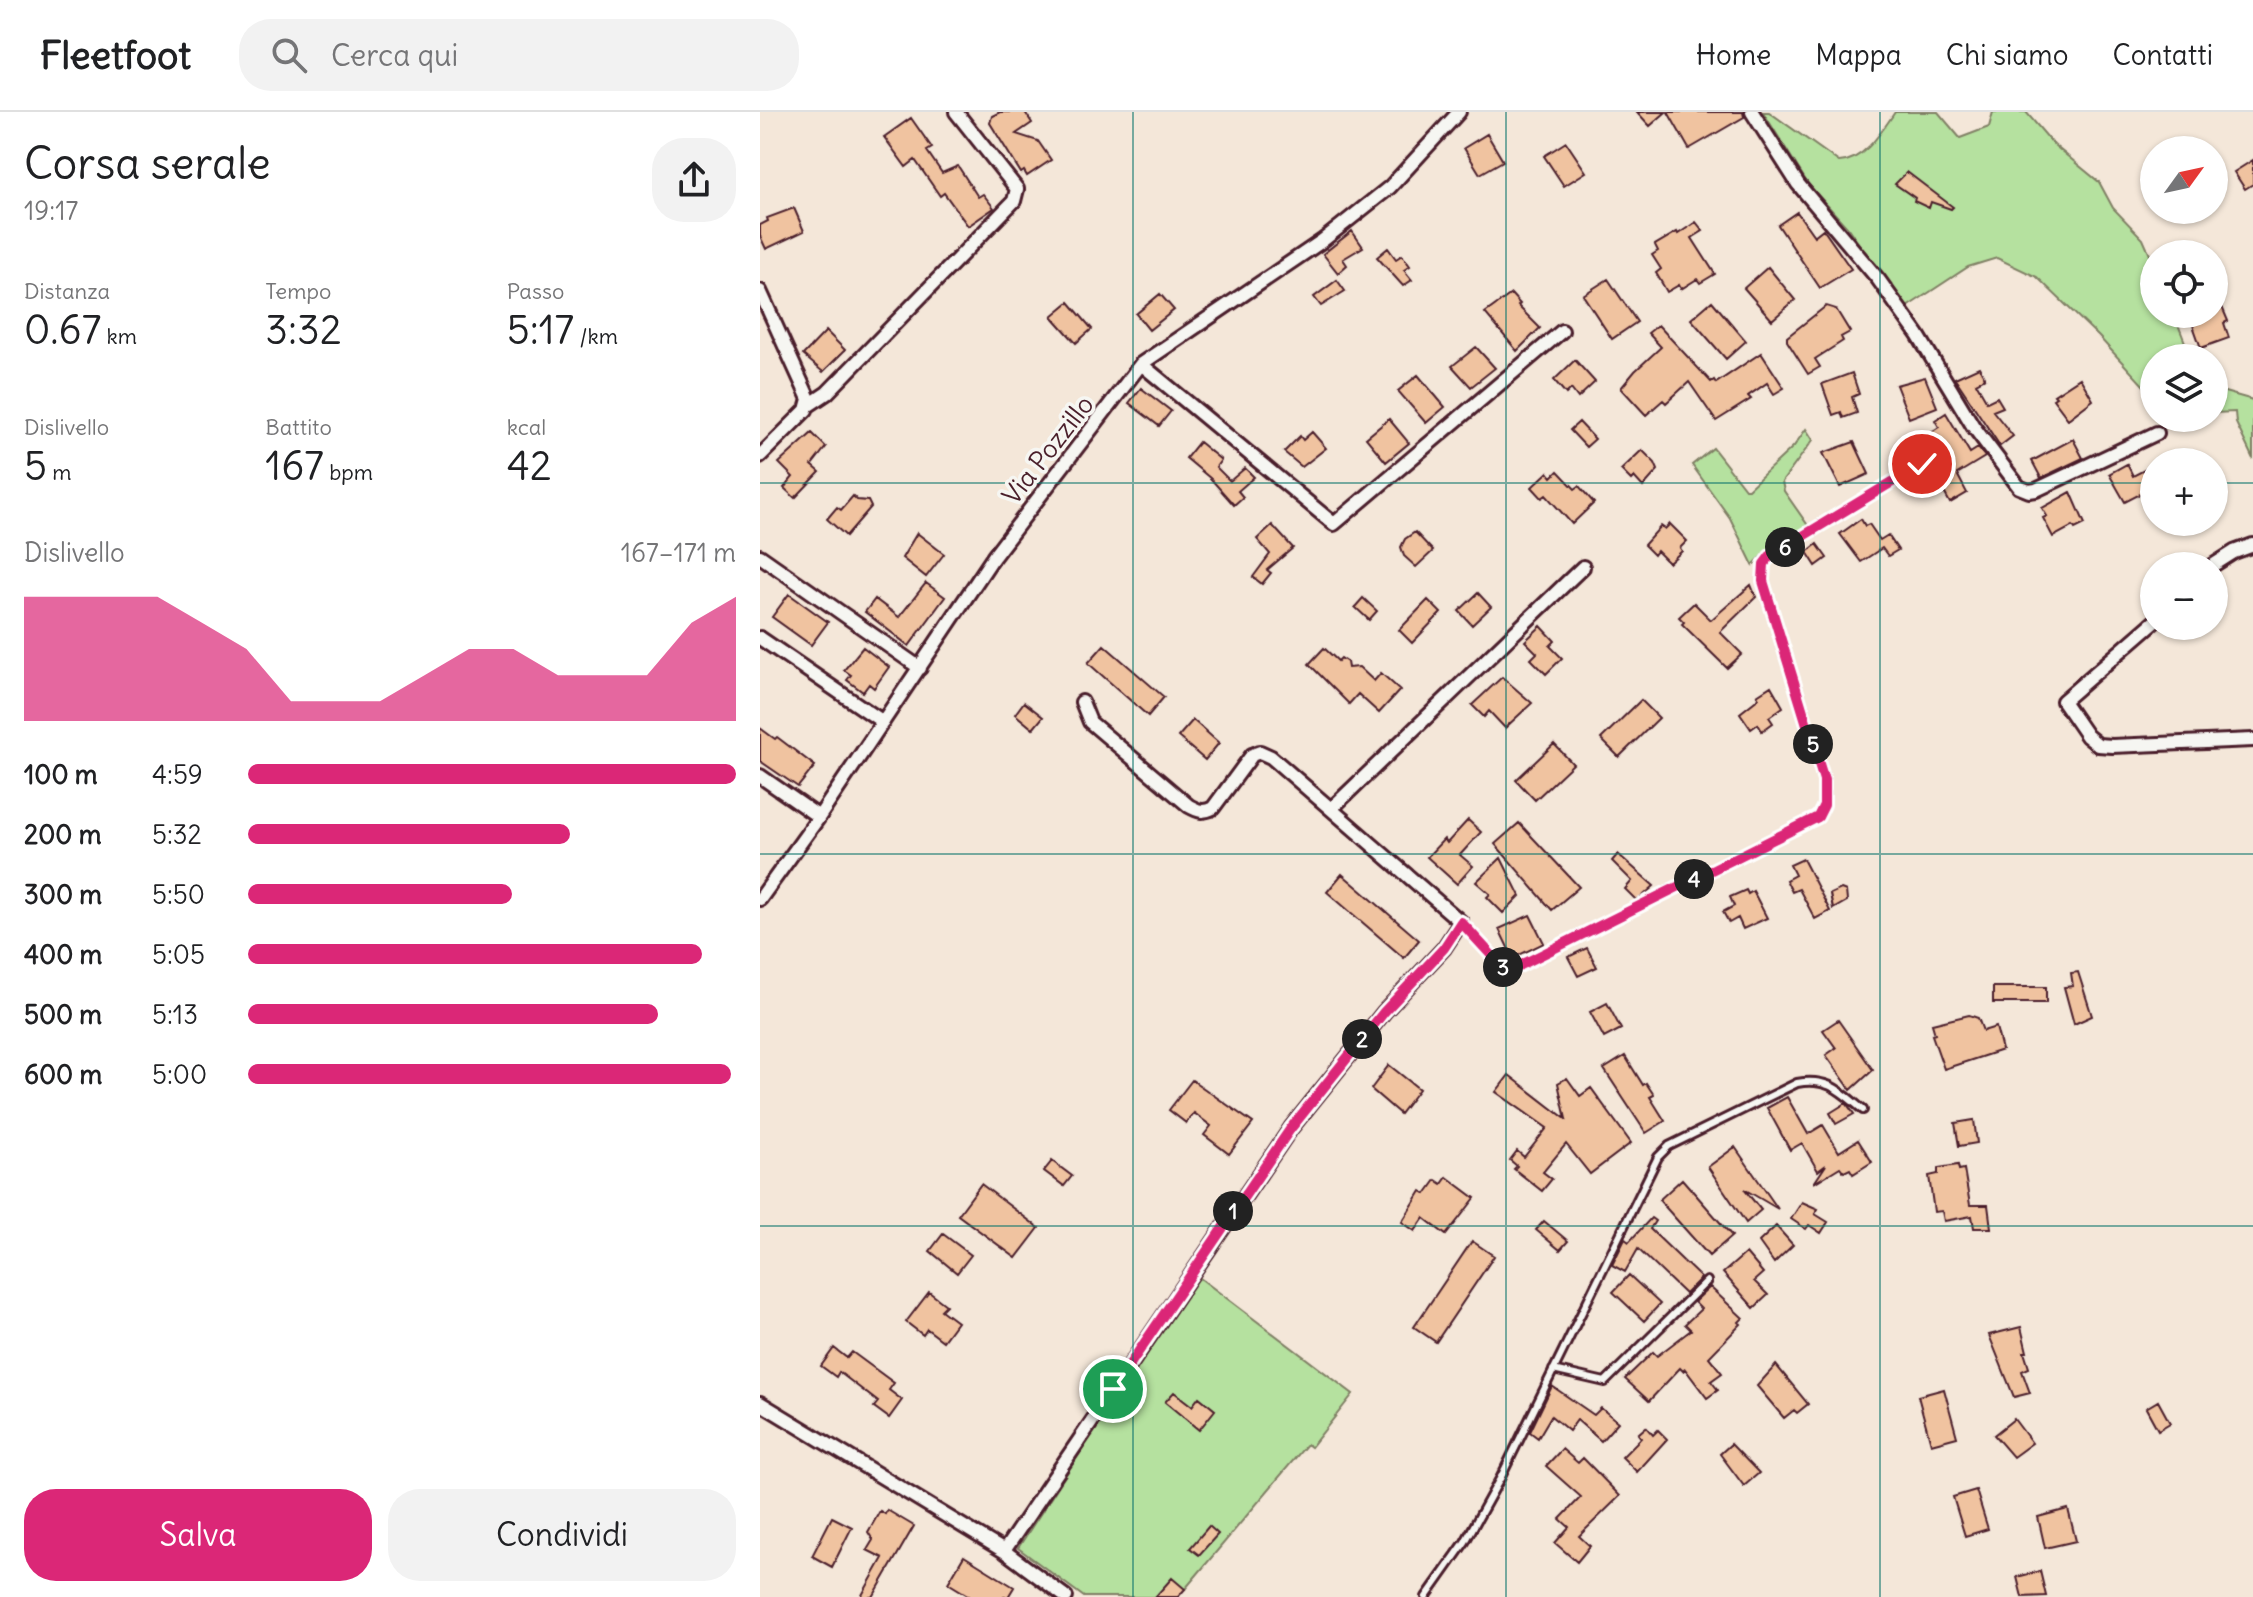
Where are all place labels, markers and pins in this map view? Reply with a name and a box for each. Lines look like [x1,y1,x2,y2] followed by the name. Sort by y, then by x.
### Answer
[1888,430,1956,498] pin
[1765,527,1805,567] pin: 6
[1793,724,1833,764] pin: 5
[1674,859,1714,899] pin: 4
[1483,947,1523,987] pin: 3
[1342,1019,1382,1059] pin: 2
[1213,1191,1253,1231] pin: 1
[1079,1355,1147,1423] pin

